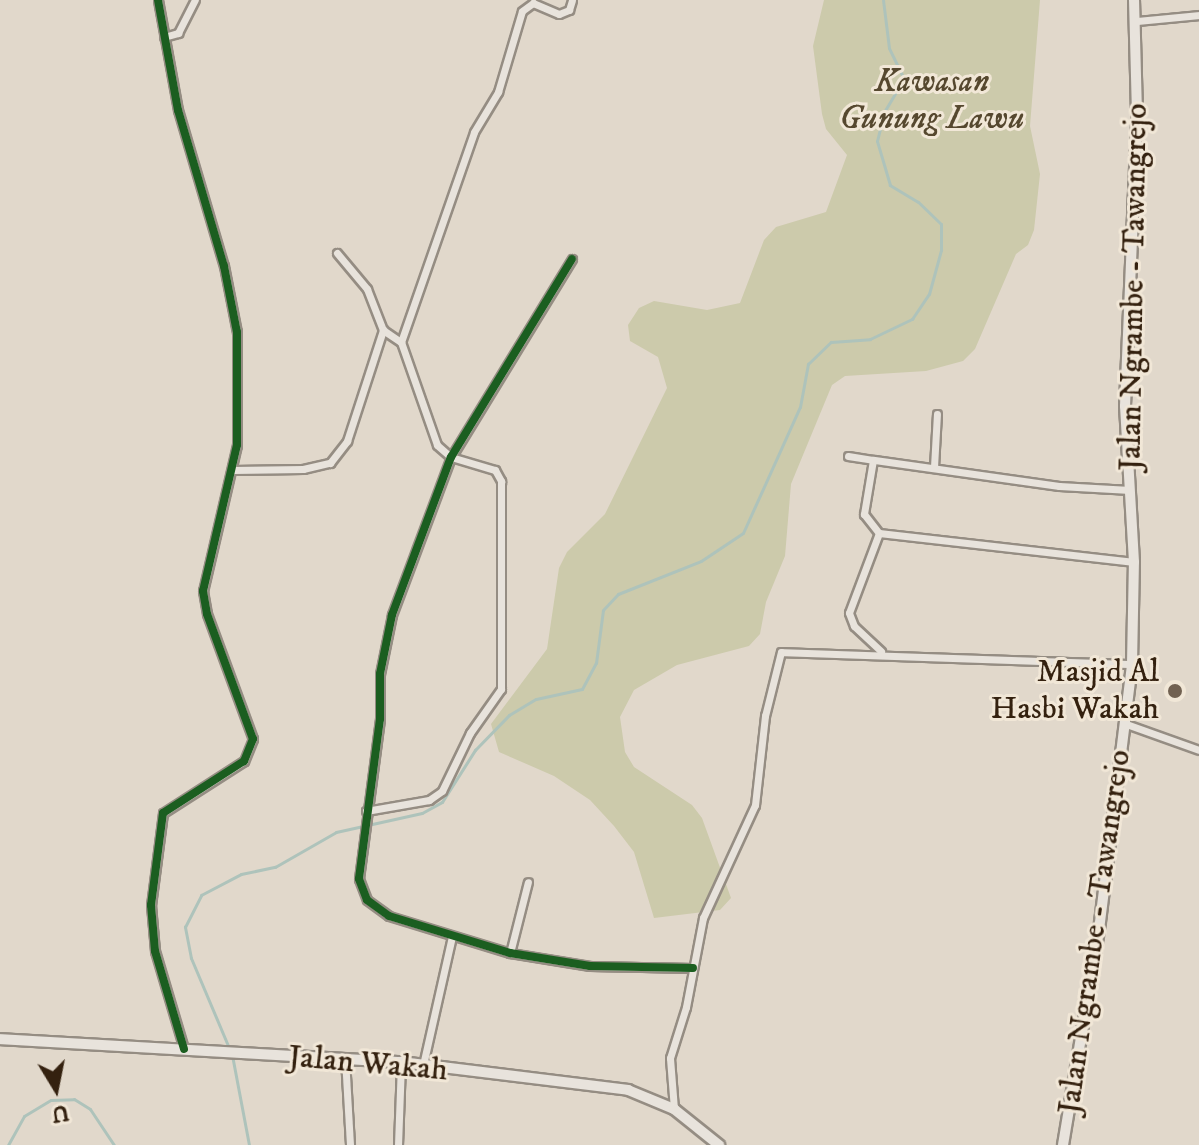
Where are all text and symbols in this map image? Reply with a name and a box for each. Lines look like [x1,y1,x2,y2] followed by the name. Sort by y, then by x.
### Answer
[839,64,1025,139] park label: Kawasan Gunung Lawu
[1112,103,1156,471] street label: Jalan Ngrambe - Tawangrejo
[991,654,1159,729] place label: Masjid Al Hasbi Wakah
[1166,682,1184,700] marker: Masjid Al Hasbi Wakah
[1050,747,1140,1117] street label: Jalan Ngrambe - Tawangrejo
[287,1038,449,1090] street label: Jalan Wakah
[16,1049,96,1129] north arrow
[50,1098,71,1128] text: U

